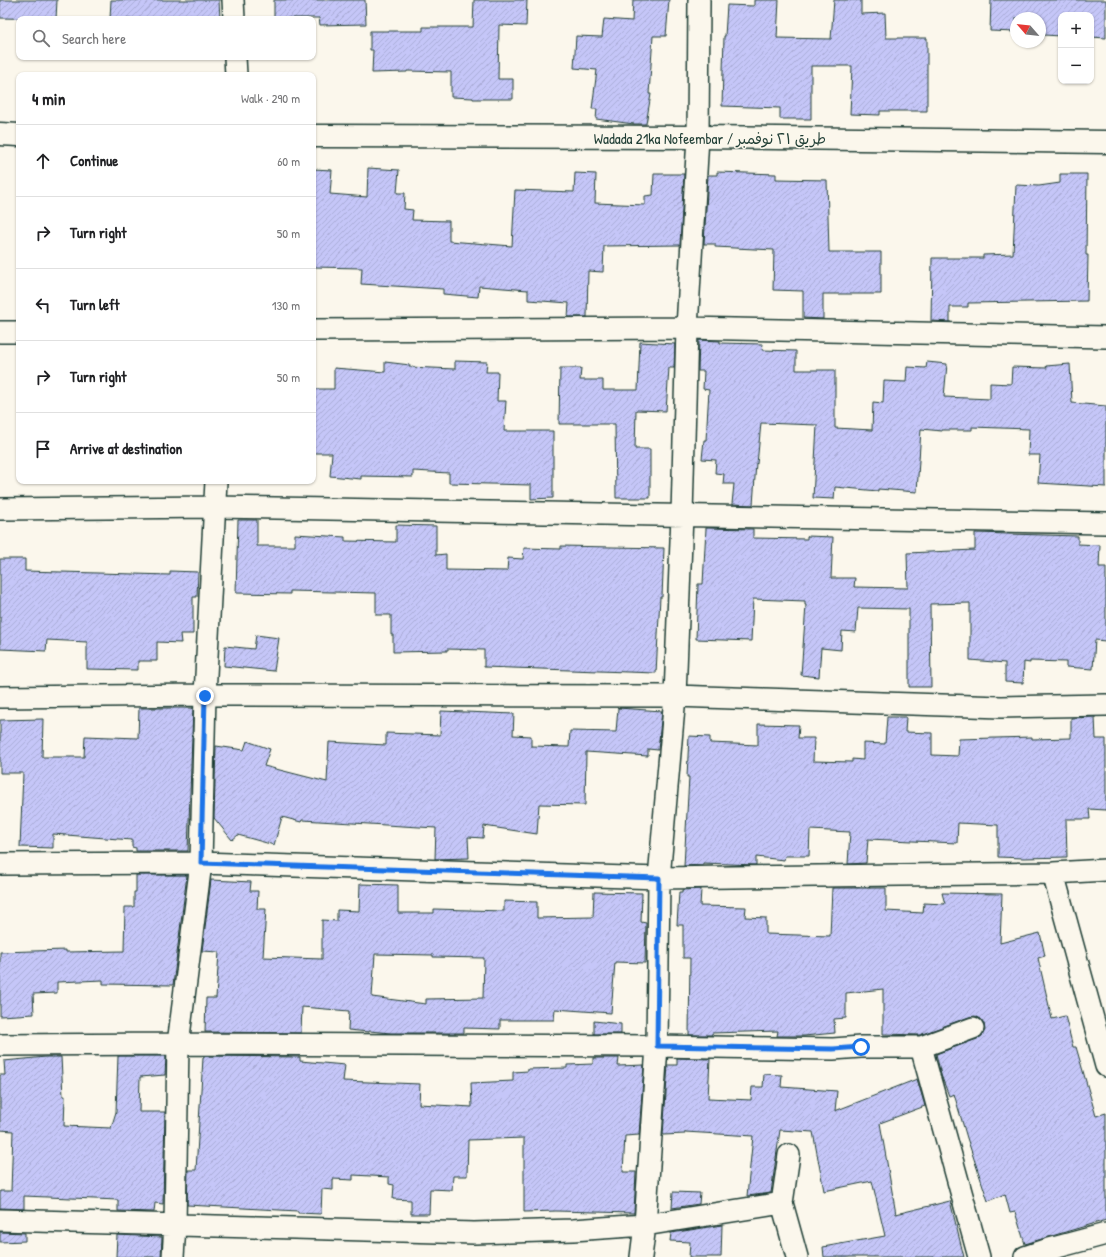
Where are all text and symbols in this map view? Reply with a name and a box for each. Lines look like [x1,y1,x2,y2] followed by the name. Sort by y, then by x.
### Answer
[1010,12,1046,48] north arrow
[1058,12,1094,84] map controls
[1058,12,1094,48] button: +
[16,16,316,60] search box
[30,27,52,49] icon: search
[62,28,126,49] text: Search here
[1058,48,1094,84] button: −
[32,87,65,110] text: 4 min
[241,89,300,107] text: Walk · 290 m
[594,128,826,149] street label: Wadada 21ka Nofeembar / طريق ٢١ نوفمبر
[32,150,54,172] icon: ahead
[70,150,118,171] text: Continue
[277,152,300,170] text: 60 m
[32,222,54,244] icon: right
[70,222,126,243] text: Turn right
[277,224,300,242] text: 50 m
[32,294,54,316] icon: left
[70,294,120,315] text: Turn left
[272,296,300,314] text: 130 m
[32,366,54,388] icon: right
[70,366,126,387] text: Turn right
[277,368,300,386] text: 50 m
[32,438,54,460] icon: arrive
[70,438,182,459] text: Arrive at destination
[196,687,214,705] route end
[852,1038,870,1056] route start

